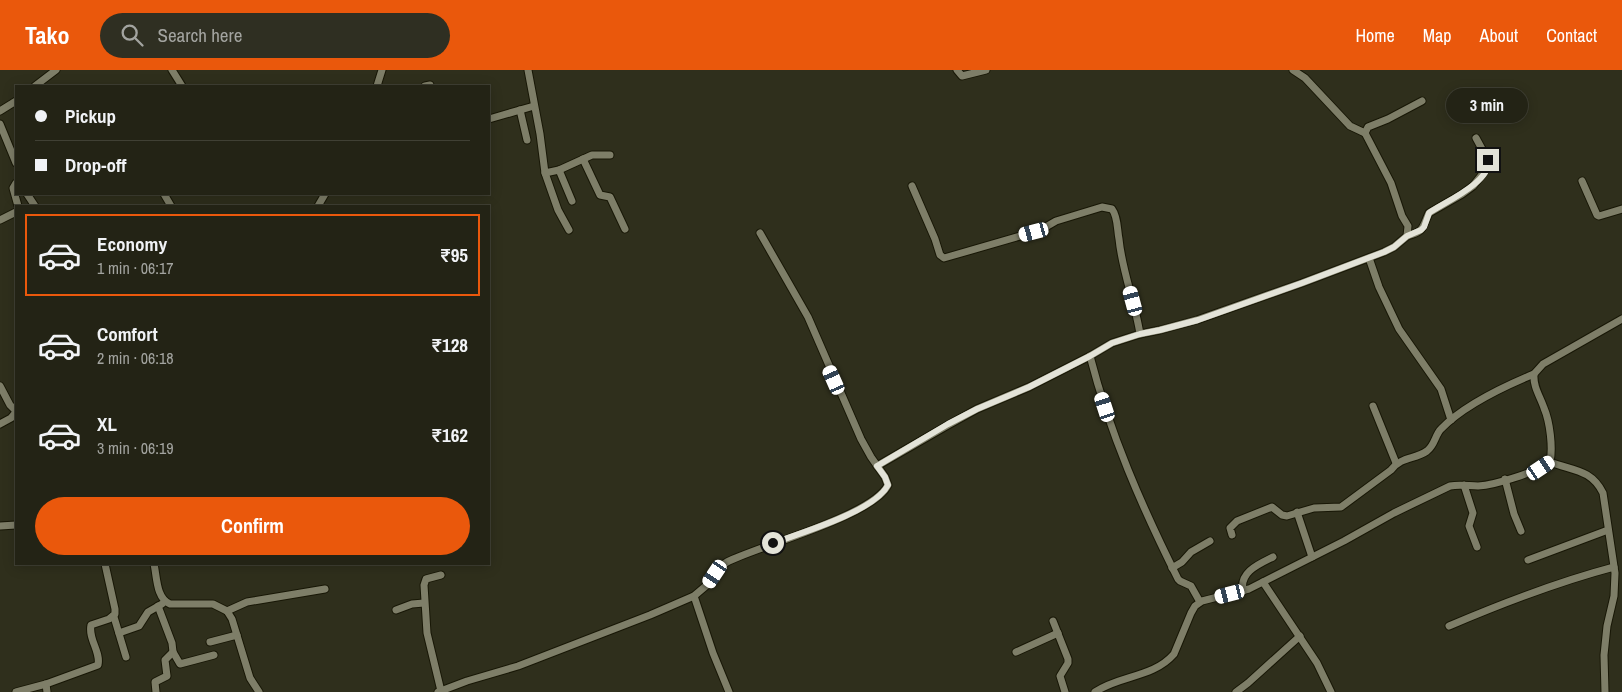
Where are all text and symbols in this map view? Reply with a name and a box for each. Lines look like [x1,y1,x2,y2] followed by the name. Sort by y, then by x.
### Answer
[100,13,450,58] search box
[25,19,70,51] text: Tako
[118,21,146,49] icon: search
[158,22,242,48] text: Search here
[1355,23,1395,48] text: Home
[1423,23,1452,48] text: Map
[1480,23,1518,48] text: About
[1546,23,1597,48] text: Contact
[1447,88,1529,122] callout: 3 min
[1470,94,1504,116] text: 3 min
[65,103,116,129] text: Pickup
[1477,149,1499,171] route end
[65,152,126,178] text: Drop-off
[1017,221,1050,243] car
[97,231,167,257] text: Economy
[37,233,82,278] icon: car
[440,242,468,268] text: ₹95
[97,257,174,279] text: 1 min · 06:17
[1121,285,1144,317] car
[97,321,158,347] text: Comfort
[37,323,82,368] icon: car
[431,332,468,358] text: ₹128
[97,347,174,369] text: 2 min · 06:18
[821,363,846,397] car
[1093,390,1116,424] car
[97,411,117,437] text: XL
[37,413,82,458] icon: car
[431,422,468,448] text: ₹162
[97,437,174,459] text: 3 min · 06:19
[1524,453,1557,483] car
[35,497,470,555] button: Confirm
[762,532,784,554] route start
[700,557,729,591] car
[1213,583,1246,605] car

